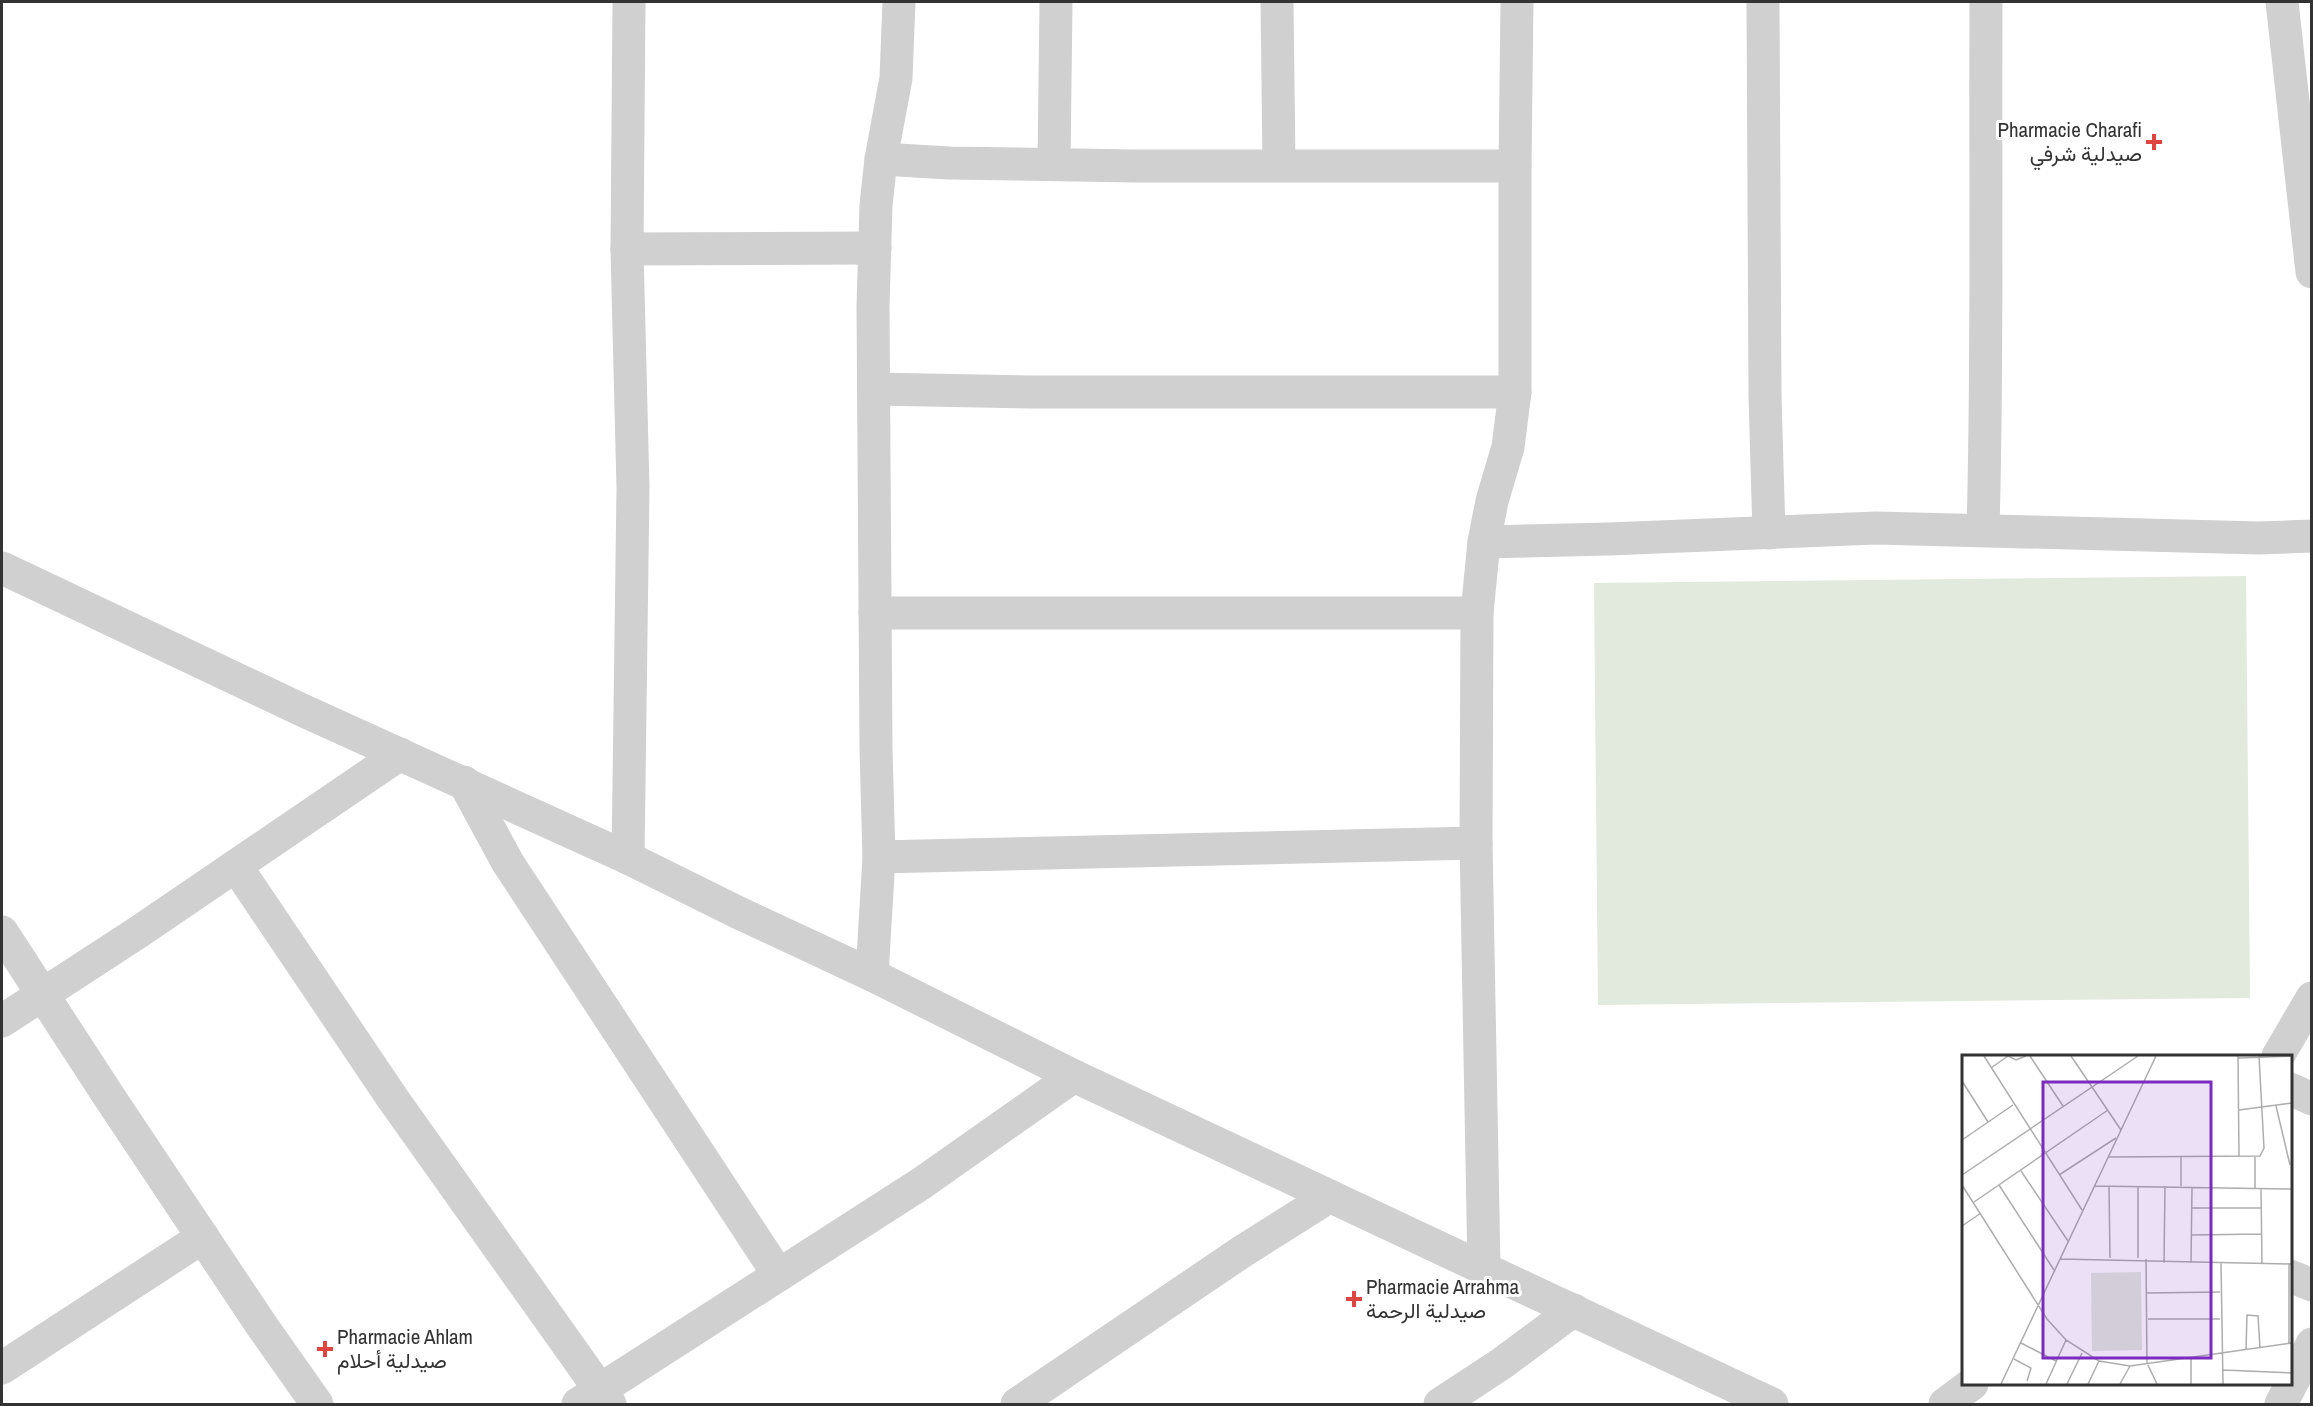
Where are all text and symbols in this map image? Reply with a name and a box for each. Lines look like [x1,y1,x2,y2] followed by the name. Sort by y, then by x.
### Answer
[1997,115,2142,171] place label: Pharmacie Charafi صيدلية شرفي
[2147,135,2161,149] marker: Pharmacie Charafi صيدلية شرفي
[1962,1055,2292,1385] inset map
[1366,1272,1520,1325] place label: Pharmacie Arrahma صيدلية الرحمة
[1347,1292,1361,1306] marker: Pharmacie Arrahma صيدلية الرحمة
[337,1322,473,1375] place label: Pharmacie Ahlam صيدلية أحلام
[318,1342,332,1356] marker: Pharmacie Ahlam صيدلية أحلام

